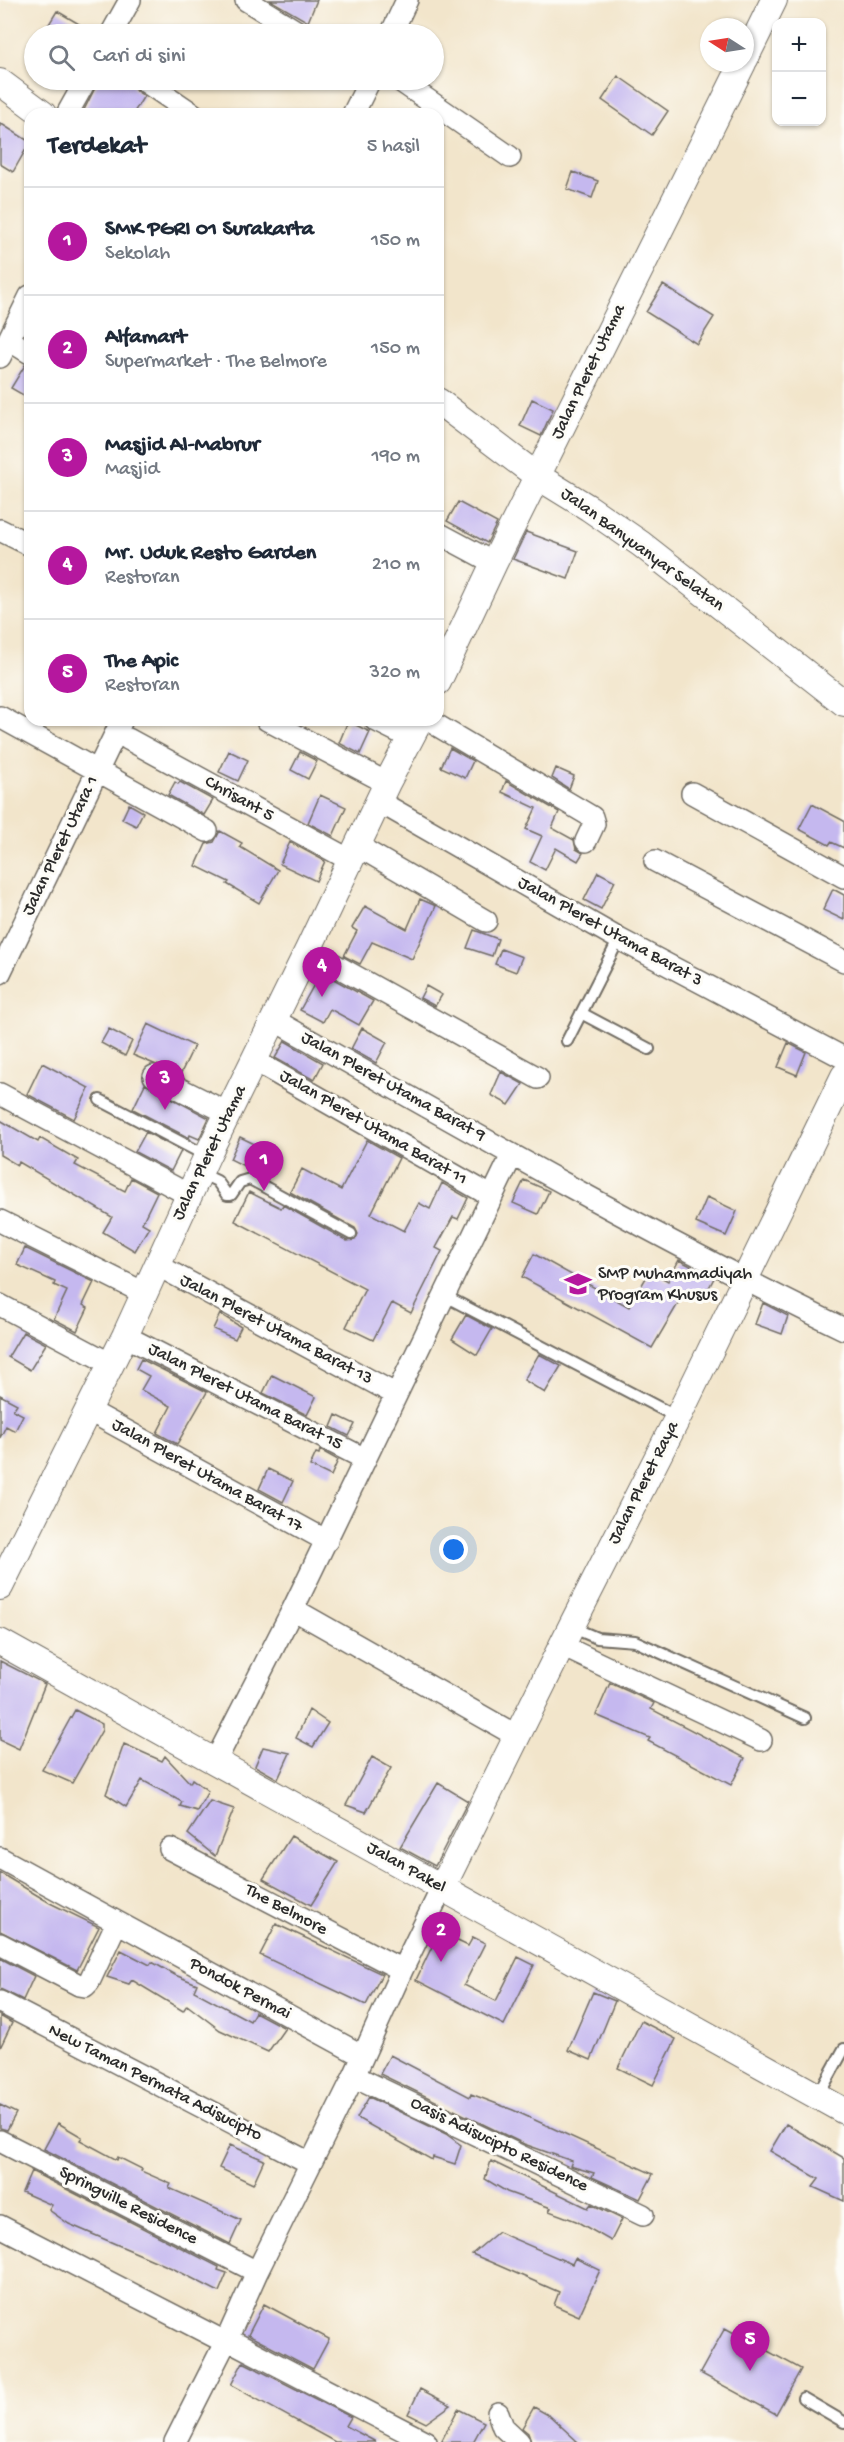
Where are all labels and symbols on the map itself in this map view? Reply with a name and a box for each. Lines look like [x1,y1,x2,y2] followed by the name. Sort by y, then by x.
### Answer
[700,18,754,72] north arrow
[547,300,631,443] street label: Jalan Pleret Utama
[556,484,728,617] street label: Jalan Banyuanyar Selatan
[201,771,277,827] street label: Chrisant 5
[18,773,104,919] street label: Jalan Pleret Utara 1
[514,872,706,992] street label: Jalan Pleret Utama Barat 3
[302,948,342,997] pin: 4
[297,1027,489,1147] street label: Jalan Pleret Utama Barat 9
[146,1060,184,1110] pin: 3
[275,1066,471,1190] street label: Jalan Pleret Utama Barat 11
[168,1081,252,1224] street label: Jalan Pleret Utama
[244,1142,284,1191] pin: 1
[597,1264,752,1306] place label: SMP Muhammadiyah Program Khusus
[563,1269,593,1299] school or university icon: SMP Muhammadiyah Program Khusus
[176,1270,376,1390] street label: Jalan Pleret Utama Barat 13
[144,1339,346,1455] street label: Jalan Pleret Utama Barat 15
[108,1415,307,1538] street label: Jalan Pleret Utama Barat 17
[604,1417,684,1548] street label: Jalan Pleret Raya
[439,1535,468,1564] your location
[363,1838,449,1898] street label: Jalan Pakel
[240,1879,331,1941] street label: The Belmore
[422,1912,460,1962] pin: 2
[185,1953,295,2025] street label: Pondok Permai
[44,2020,266,2146] street label: New Taman Permata Adisucipto
[407,2093,592,2198] street label: Oasis Adisucipto Residence
[55,2162,201,2250] street label: Springville Residence
[730,2322,770,2371] pin: 5

